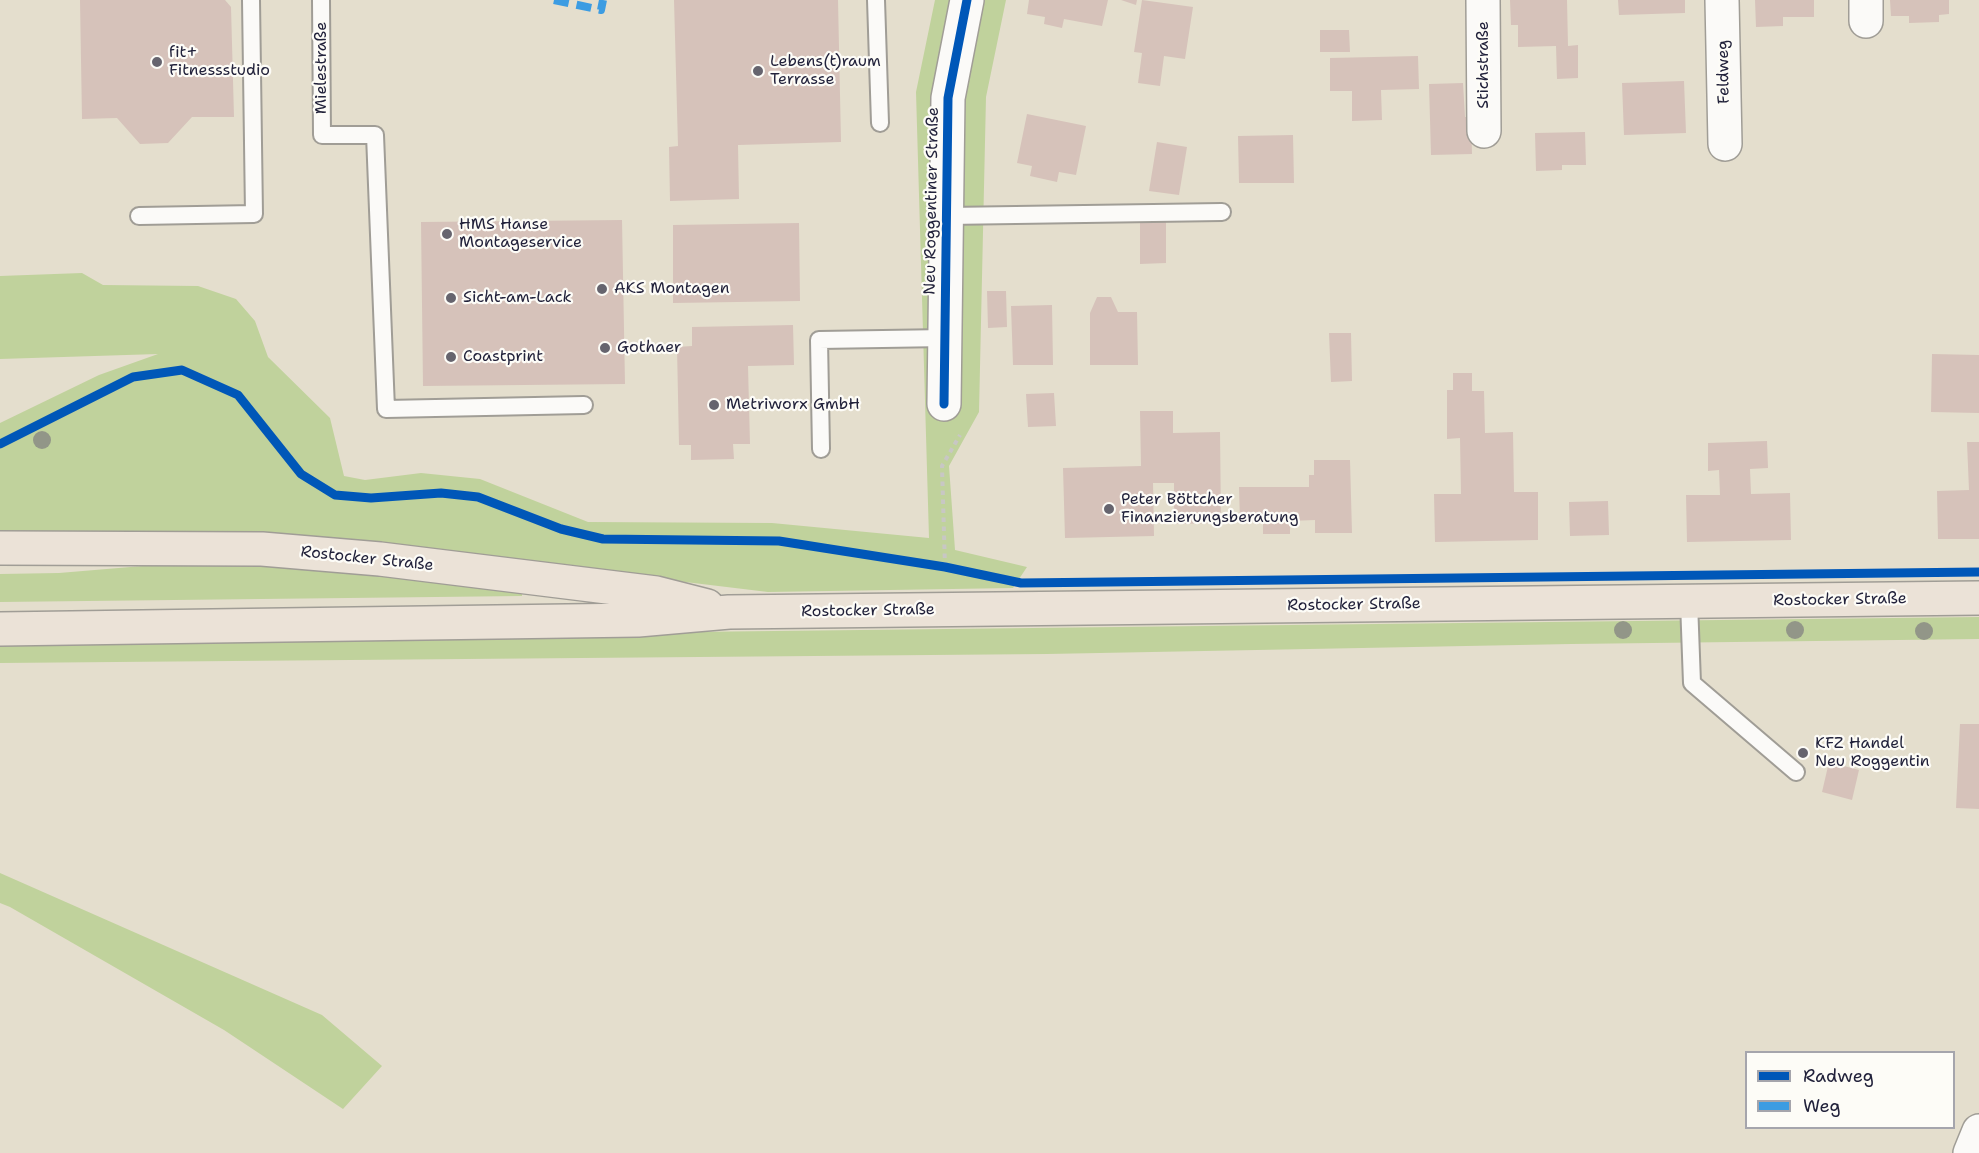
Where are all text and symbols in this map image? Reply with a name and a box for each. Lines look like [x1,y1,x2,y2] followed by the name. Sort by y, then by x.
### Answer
[1474,21,1494,109] street label: Stichstraße
[312,22,332,114] street label: Mielestraße
[1714,40,1734,104] street label: Feldweg
[169,43,270,81] place label: fit+ Fitnessstudio
[770,52,881,90] place label: Lebens(t)raum Terrasse
[150,55,164,69] marker: fit+ Fitnessstudio
[751,64,765,78] marker: Lebens(t)raum Terrasse
[921,107,943,295] street label: Neu Roggentiner Straße
[459,215,582,253] place label: HMS Hanse Montageservice
[440,227,454,241] marker: HMS Hanse Montageservice
[614,279,729,299] place label: AKS Montagen
[595,282,609,296] marker: AKS Montagen
[463,288,572,308] place label: Sicht-am-Lack
[444,291,458,305] marker: Sicht-am-Lack
[617,338,681,358] place label: Gothaer
[598,341,612,355] marker: Gothaer
[463,347,543,367] place label: Coastprint
[444,350,458,364] marker: Coastprint
[726,395,860,415] place label: Metriworx GmbH
[707,398,721,412] marker: Metriworx GmbH
[1121,490,1298,528] place label: Peter Böttcher Finanzierungsberatung
[1102,502,1116,516] marker: Peter Böttcher Finanzierungsberatung
[300,542,434,576] street label: Rostocker Straße
[1773,589,1907,611] street label: Rostocker Straße
[1287,594,1421,616] street label: Rostocker Straße
[801,600,935,622] street label: Rostocker Straße
[1815,734,1930,772] place label: KFZ Handel Neu Roggentin
[1796,746,1810,760] marker: KFZ Handel Neu Roggentin
[1745,1051,1955,1129] legend
[1803,1064,1874,1088] text: Radweg
[1803,1094,1841,1118] text: Weg

